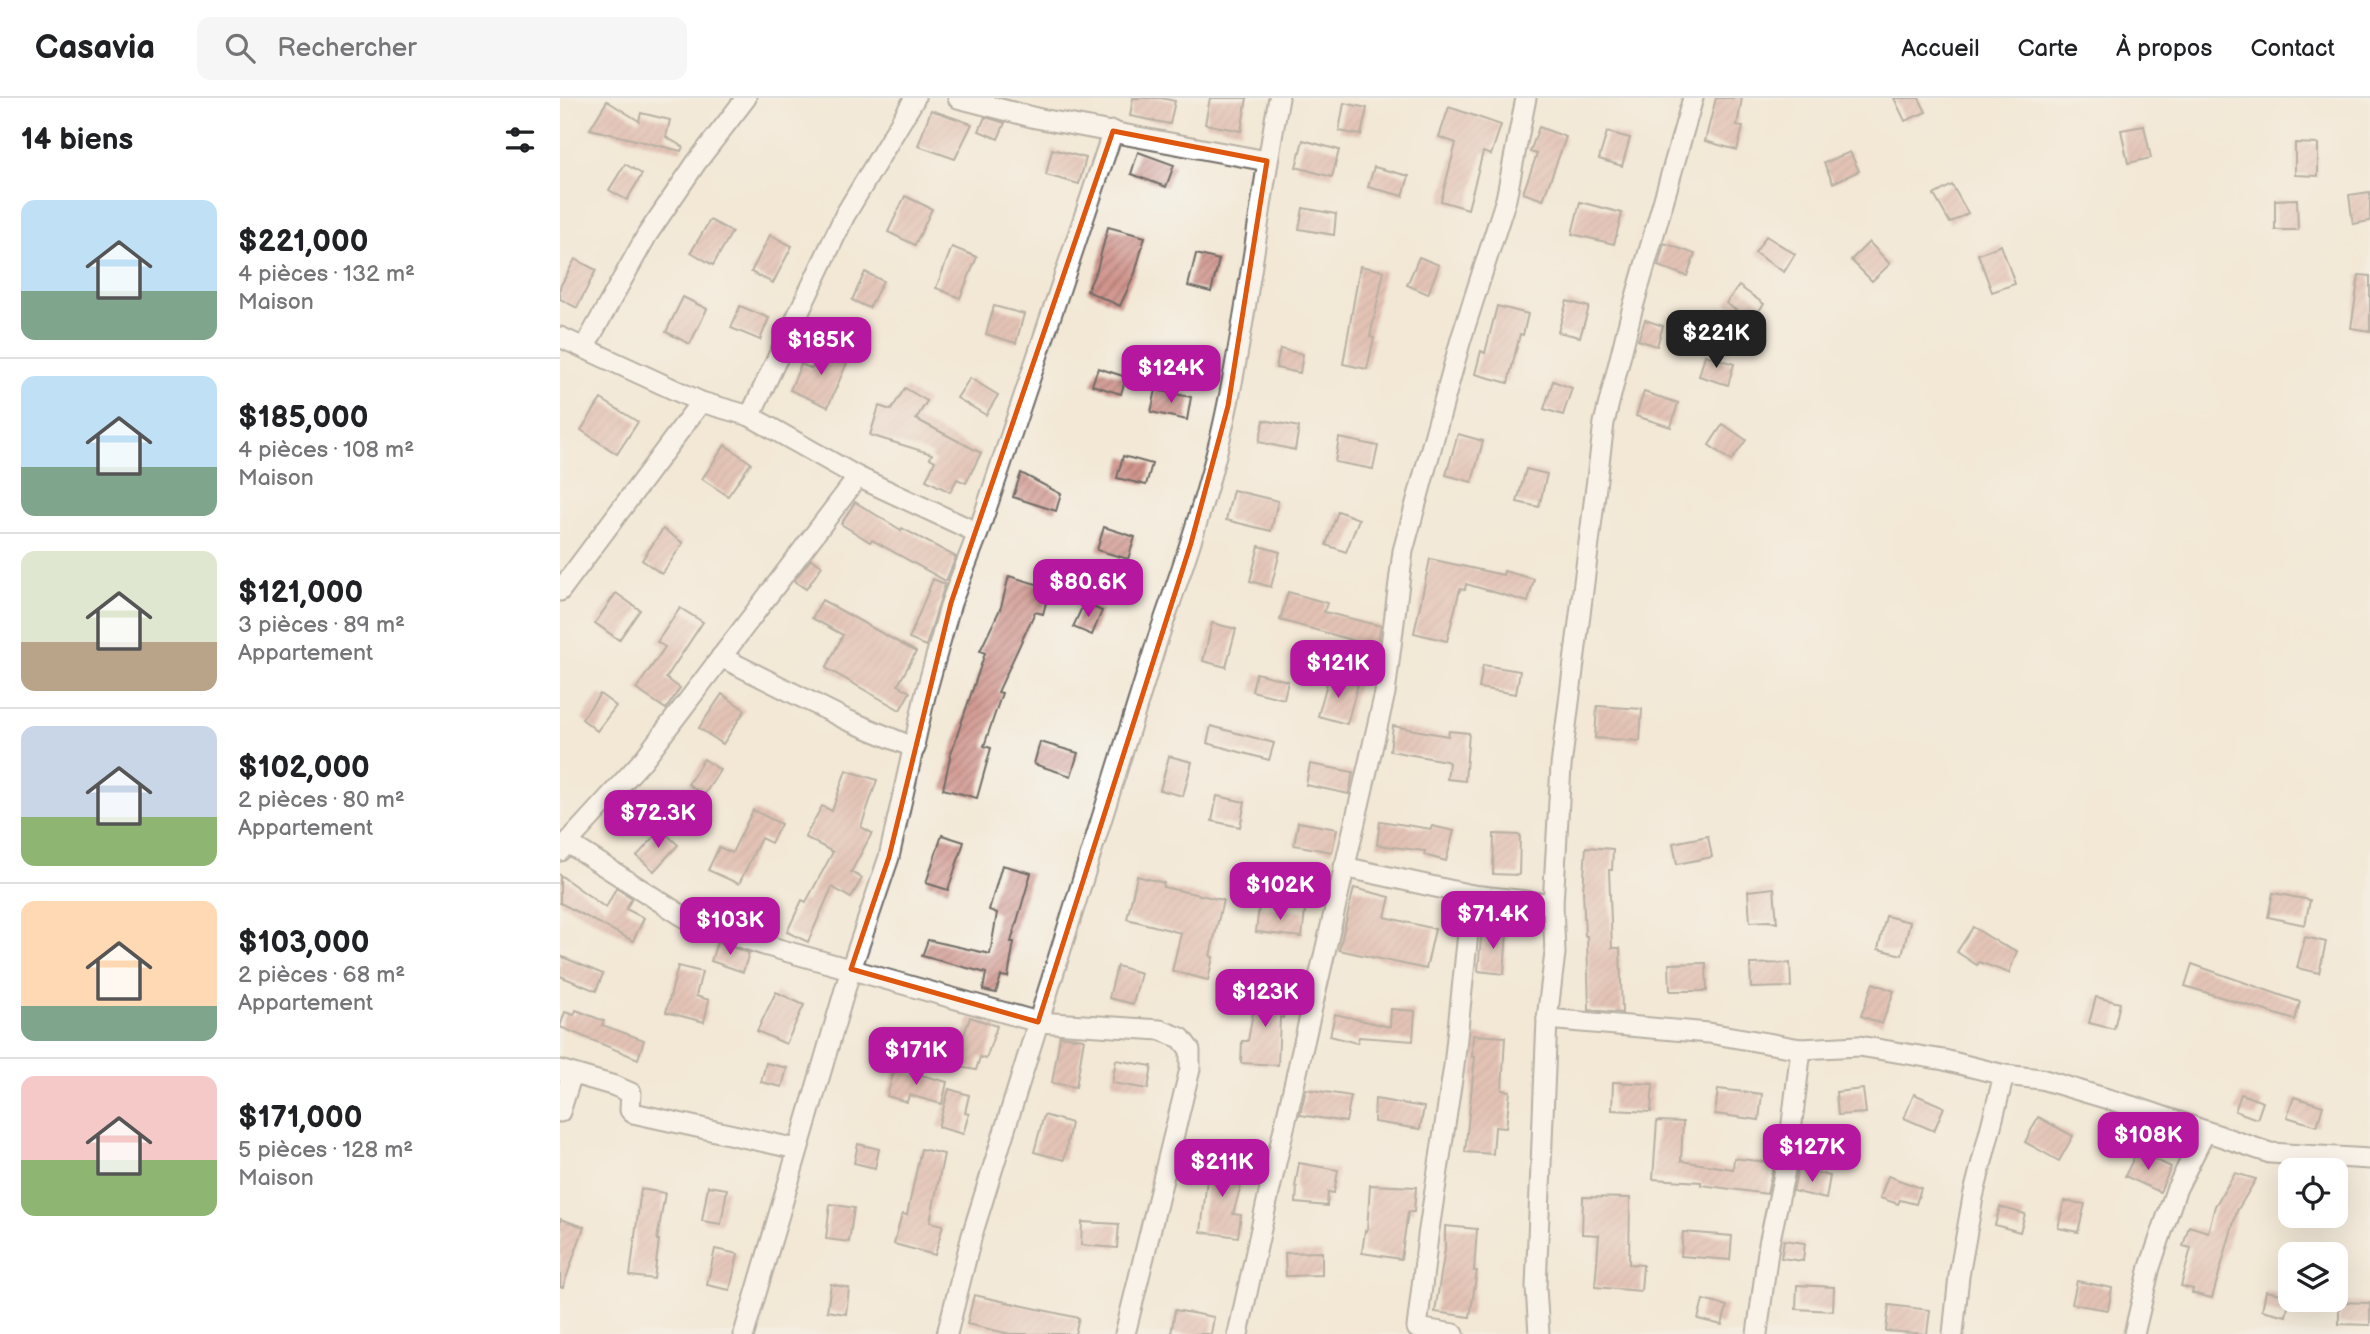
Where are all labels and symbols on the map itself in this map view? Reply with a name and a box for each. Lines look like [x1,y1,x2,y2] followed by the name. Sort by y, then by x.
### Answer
[1667,310,1765,370] pin: $221K
[772,317,870,377] pin: $185K
[1122,345,1220,405] pin: $124K
[1031,560,1145,619] pin: $80.6K
[1289,640,1387,700] pin: $121K
[601,790,715,850] pin: $72.3K
[1231,862,1329,922] pin: $102K
[1436,892,1550,951] pin: $71.4K
[681,898,779,957] pin: $103K
[1216,970,1314,1029] pin: $123K
[867,1028,965,1087] pin: $171K
[2099,1112,2197,1172] pin: $108K
[1763,1124,1861,1184] pin: $127K
[1173,1140,1271,1199] pin: $211K

